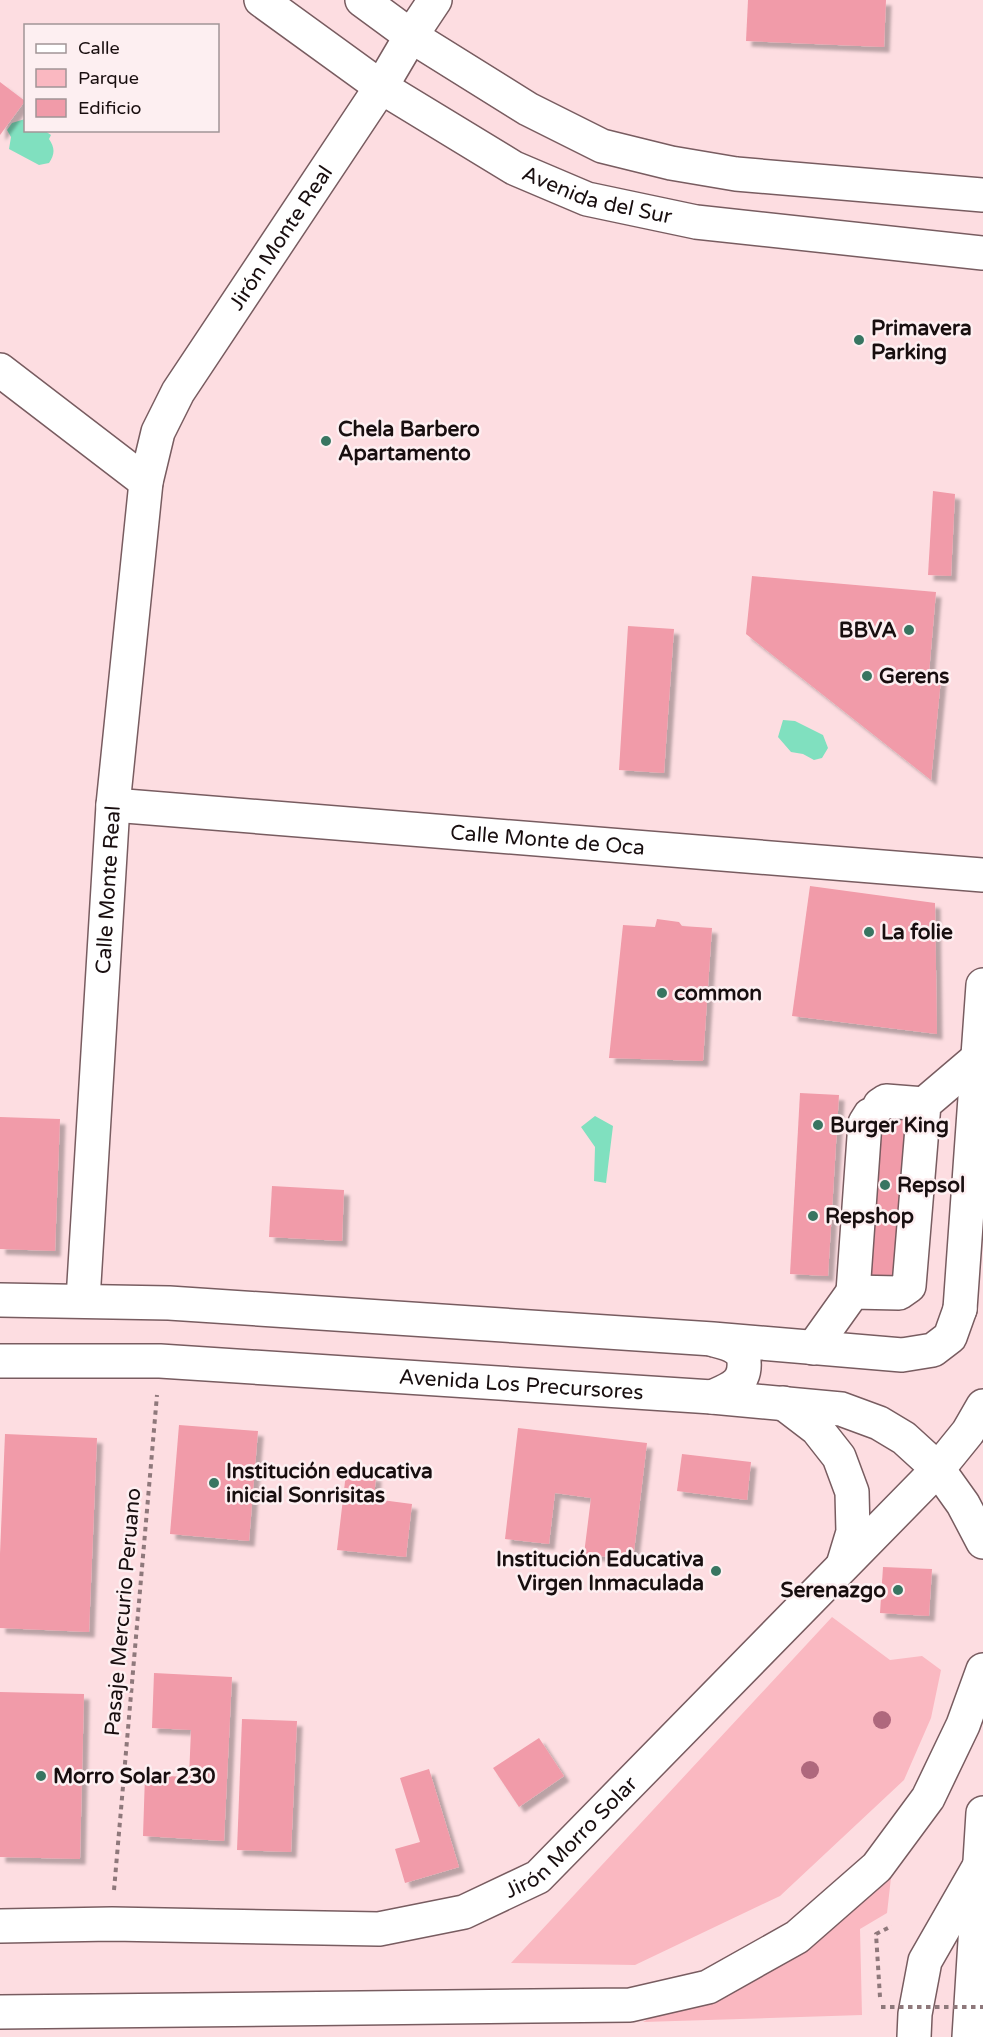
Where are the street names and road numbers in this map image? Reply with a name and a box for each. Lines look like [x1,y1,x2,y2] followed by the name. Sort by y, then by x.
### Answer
[518,160,674,229] street label: Avenida del Sur
[224,161,338,315] street label: Jirón Monte Real
[90,805,125,975] street label: Calle Monte Real
[449,820,646,860] street label: Calle Monte de Oca
[398,1364,644,1405] street label: Avenida Los Precursores
[100,1487,146,1737] street label: Pasaje Mercurio Peruano
[501,1771,642,1903] street label: Jirón Morro Solar

